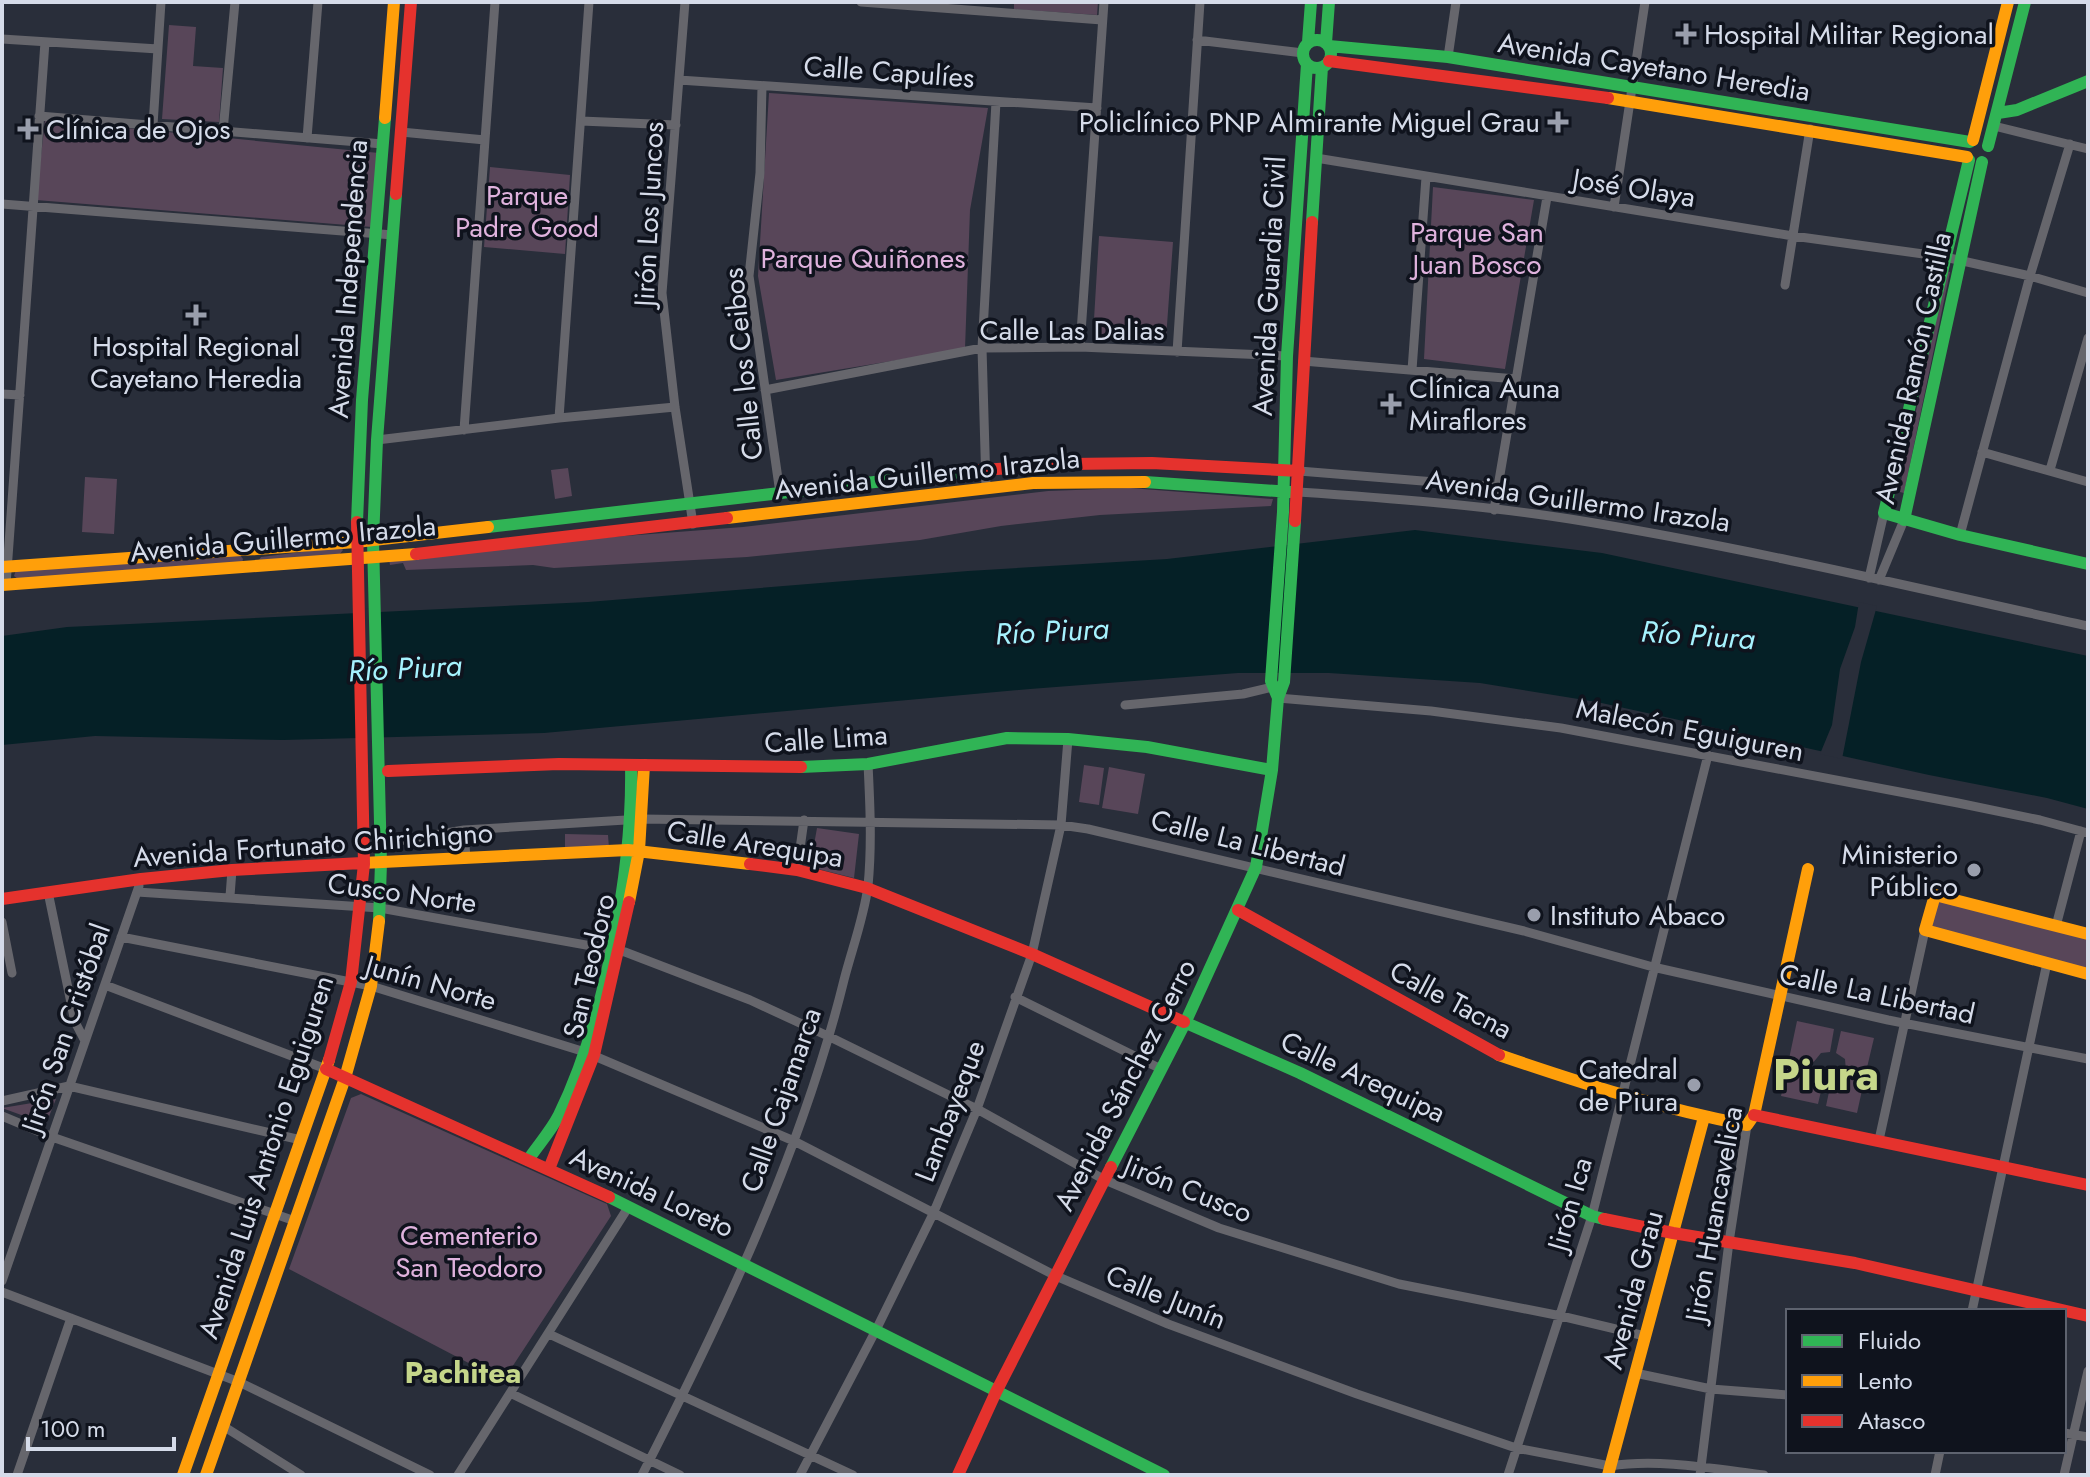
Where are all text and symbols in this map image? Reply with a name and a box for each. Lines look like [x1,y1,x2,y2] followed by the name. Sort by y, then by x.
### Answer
[1704,14,1994,55] place label: Hospital Militar Regional
[1495,22,1813,112] street label: Avenida Cayetano Heredia
[1675,23,1697,45] marker: Hospital Militar Regional
[802,46,976,98] street label: Calle Capulíes
[1079,102,1540,143] place label: Policlínico PNP Almirante Miguel Grau
[46,109,231,150] place label: Clínica de Ojos
[1547,111,1569,133] marker: Policlínico PNP Almirante Miguel Grau
[17,118,39,140] marker: Clínica de Ojos
[623,120,674,312] street label: Jirón Los Juncos
[318,138,378,420] street label: Avenida Independencia
[1242,155,1296,417] street label: Avenida Guardia Civil
[1566,157,1698,218] street label: José Olaya
[455,175,599,248] park label: Parque Padre Good
[1409,212,1544,285] park label: Parque San Juan Bosco
[1864,228,1962,508] street label: Avenida Ramón Castilla
[760,238,966,279] park label: Parque Quiñones
[713,266,773,462] street label: Calle los Ceibos
[185,304,207,326] marker: Hospital Regional Cayetano Heredia
[979,310,1165,351] street label: Calle Las Dalias
[90,326,302,399] place label: Hospital Regional Cayetano Heredia
[1409,368,1560,441] place label: Clínica Auna Miraflores
[1380,393,1402,415] marker: Clínica Auna Miraflores
[772,438,1082,510] street label: Avenida Guillermo Irazola
[1423,459,1733,543] street label: Avenida Guillermo Irazola
[128,505,438,573] street label: Avenida Guillermo Irazola
[994,607,1111,655] water label: Río Piura
[1640,610,1757,660] water label: Río Piura
[347,644,464,692] water label: Río Piura
[1573,688,1807,772] street label: Malecón Eguiguren
[763,714,889,764] street label: Calle Lima
[1147,799,1349,887] street label: Calle La Libertad
[664,810,846,878] street label: Calle Arequipa
[132,812,494,878] street label: Avenida Fortunato Chirichigno
[1841,834,1958,907] place label: Ministerio Público
[1965,861,1983,879] marker: Ministerio Público
[325,862,479,924] street label: Cusco Norte
[552,889,626,1043] street label: San Teodoro
[1550,895,1725,936] place label: Instituto Abaco
[1525,906,1543,924] marker: Instituto Abaco
[10,918,121,1142] street label: Jirón San Cristóbal
[357,944,501,1021] street label: Junín Norte
[1382,951,1520,1049] street label: Calle Tacna
[1044,952,1206,1218] street label: Avenida Sánchez Cerro
[1775,953,1979,1035] street label: Calle La Libertad
[188,970,344,1344] street label: Avenida Luis Antonio Eguiguren
[730,1002,832,1198] street label: Calle Cajamarca
[1274,1021,1452,1133] street label: Calle Arequipa
[904,1034,996,1188] street label: Lambayeque
[1773,1043,1879,1107] district label: Piura
[1579,1049,1678,1122] place label: Catedral de Piura
[1685,1076,1703,1094] marker: Catedral de Piura
[1674,1103,1753,1329] street label: Jirón Huancavelica
[563,1136,741,1248] street label: Avenida Loreto
[1114,1143,1258,1233] street label: Jirón Cusco
[1536,1153,1603,1259] street label: Jirón Ica
[1592,1206,1674,1374] street label: Avenida Grau
[395,1215,543,1288] park label: Cementerio San Teodoro
[1100,1254,1232,1340] street label: Calle Junín
[1786,1309,2066,1453] legend
[1858,1323,1921,1358] text: Fluido
[404,1351,522,1394] district label: Pachitea
[1858,1363,1913,1398] text: Lento
[28,1401,174,1451] scale bar
[1858,1403,1925,1438] text: Atasco
[40,1411,106,1446] text: 100 m

